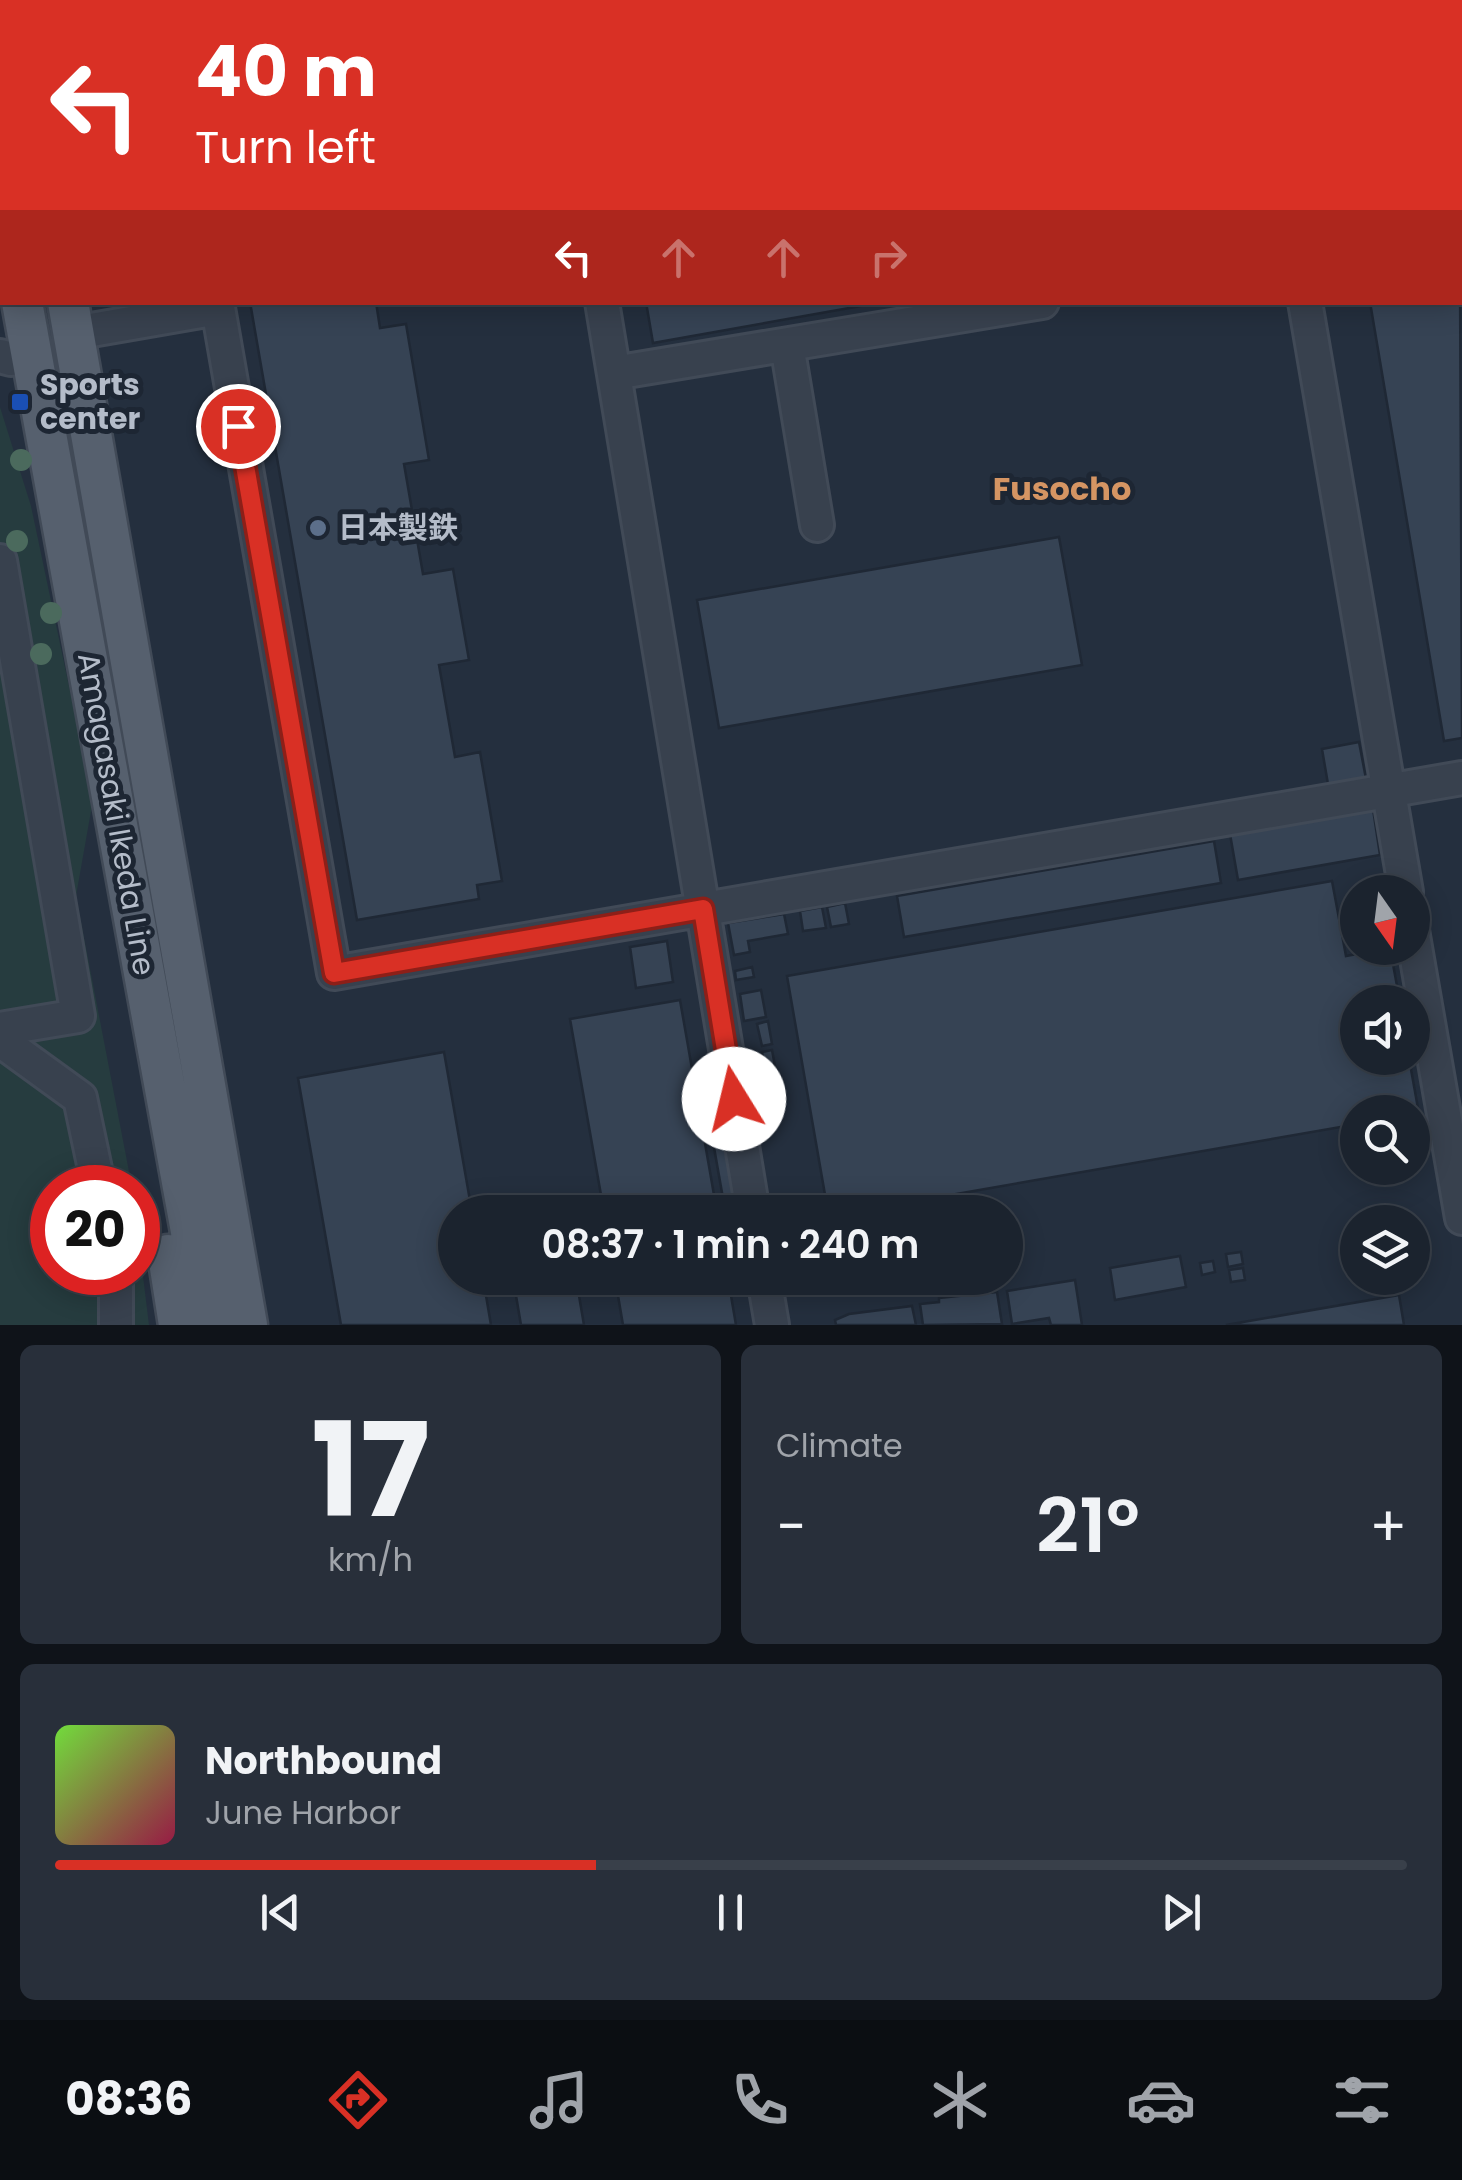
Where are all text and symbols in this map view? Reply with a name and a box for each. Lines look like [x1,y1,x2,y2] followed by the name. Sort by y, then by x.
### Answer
[195,22,377,121] text: 40 m
[30,40,160,170] icon: left
[195,116,376,179] text: Turn left
[546,230,601,285] icon: left
[651,230,706,285] icon: ahead
[756,230,811,285] icon: ahead
[861,230,916,285] icon: right
[40,363,141,440] place label: Sports center
[196,384,281,469] pin
[9,391,31,413] marker: Sports center
[211,399,266,454] icon: arrive
[993,466,1131,511] district label: Fusocho
[338,506,458,549] place label: 日本製鉄
[307,517,329,539] marker: 日本製鉄
[67,649,166,979] street label: Amagasaki Ikeda Line
[1340,875,1430,965] north arrow
[1340,875,1430,1295] map controls
[1340,985,1430,1075] button: sound
[682,1047,786,1151] position arrow
[1340,1095,1430,1185] button: search
[30,1165,160,1295] speed limit sign: 20
[1340,1205,1430,1295] button: layers
[542,1218,919,1271] text: 08:37 · 1 min · 240 m
[311,1379,430,1562] text: 17
[776,1423,903,1468] text: Climate
[1036,1473,1140,1578] text: 21°
[776,1488,806,1565] text: −
[1369,1488,1407,1565] text: +
[328,1537,413,1582] text: km/h
[205,1734,442,1787] text: Northbound
[205,1790,401,1835] text: June Harbor
[253,1885,308,1940] icon: previous
[703,1885,758,1940] icon: pause
[1154,1885,1209,1940] icon: next
[323,2065,393,2135] icon: directions
[524,2065,594,2135] icon: music
[725,2065,795,2135] icon: phone
[925,2065,995,2135] icon: climate
[1126,2065,1196,2135] icon: car
[1327,2065,1397,2135] icon: filters
[65,2068,193,2131] text: 08:36

